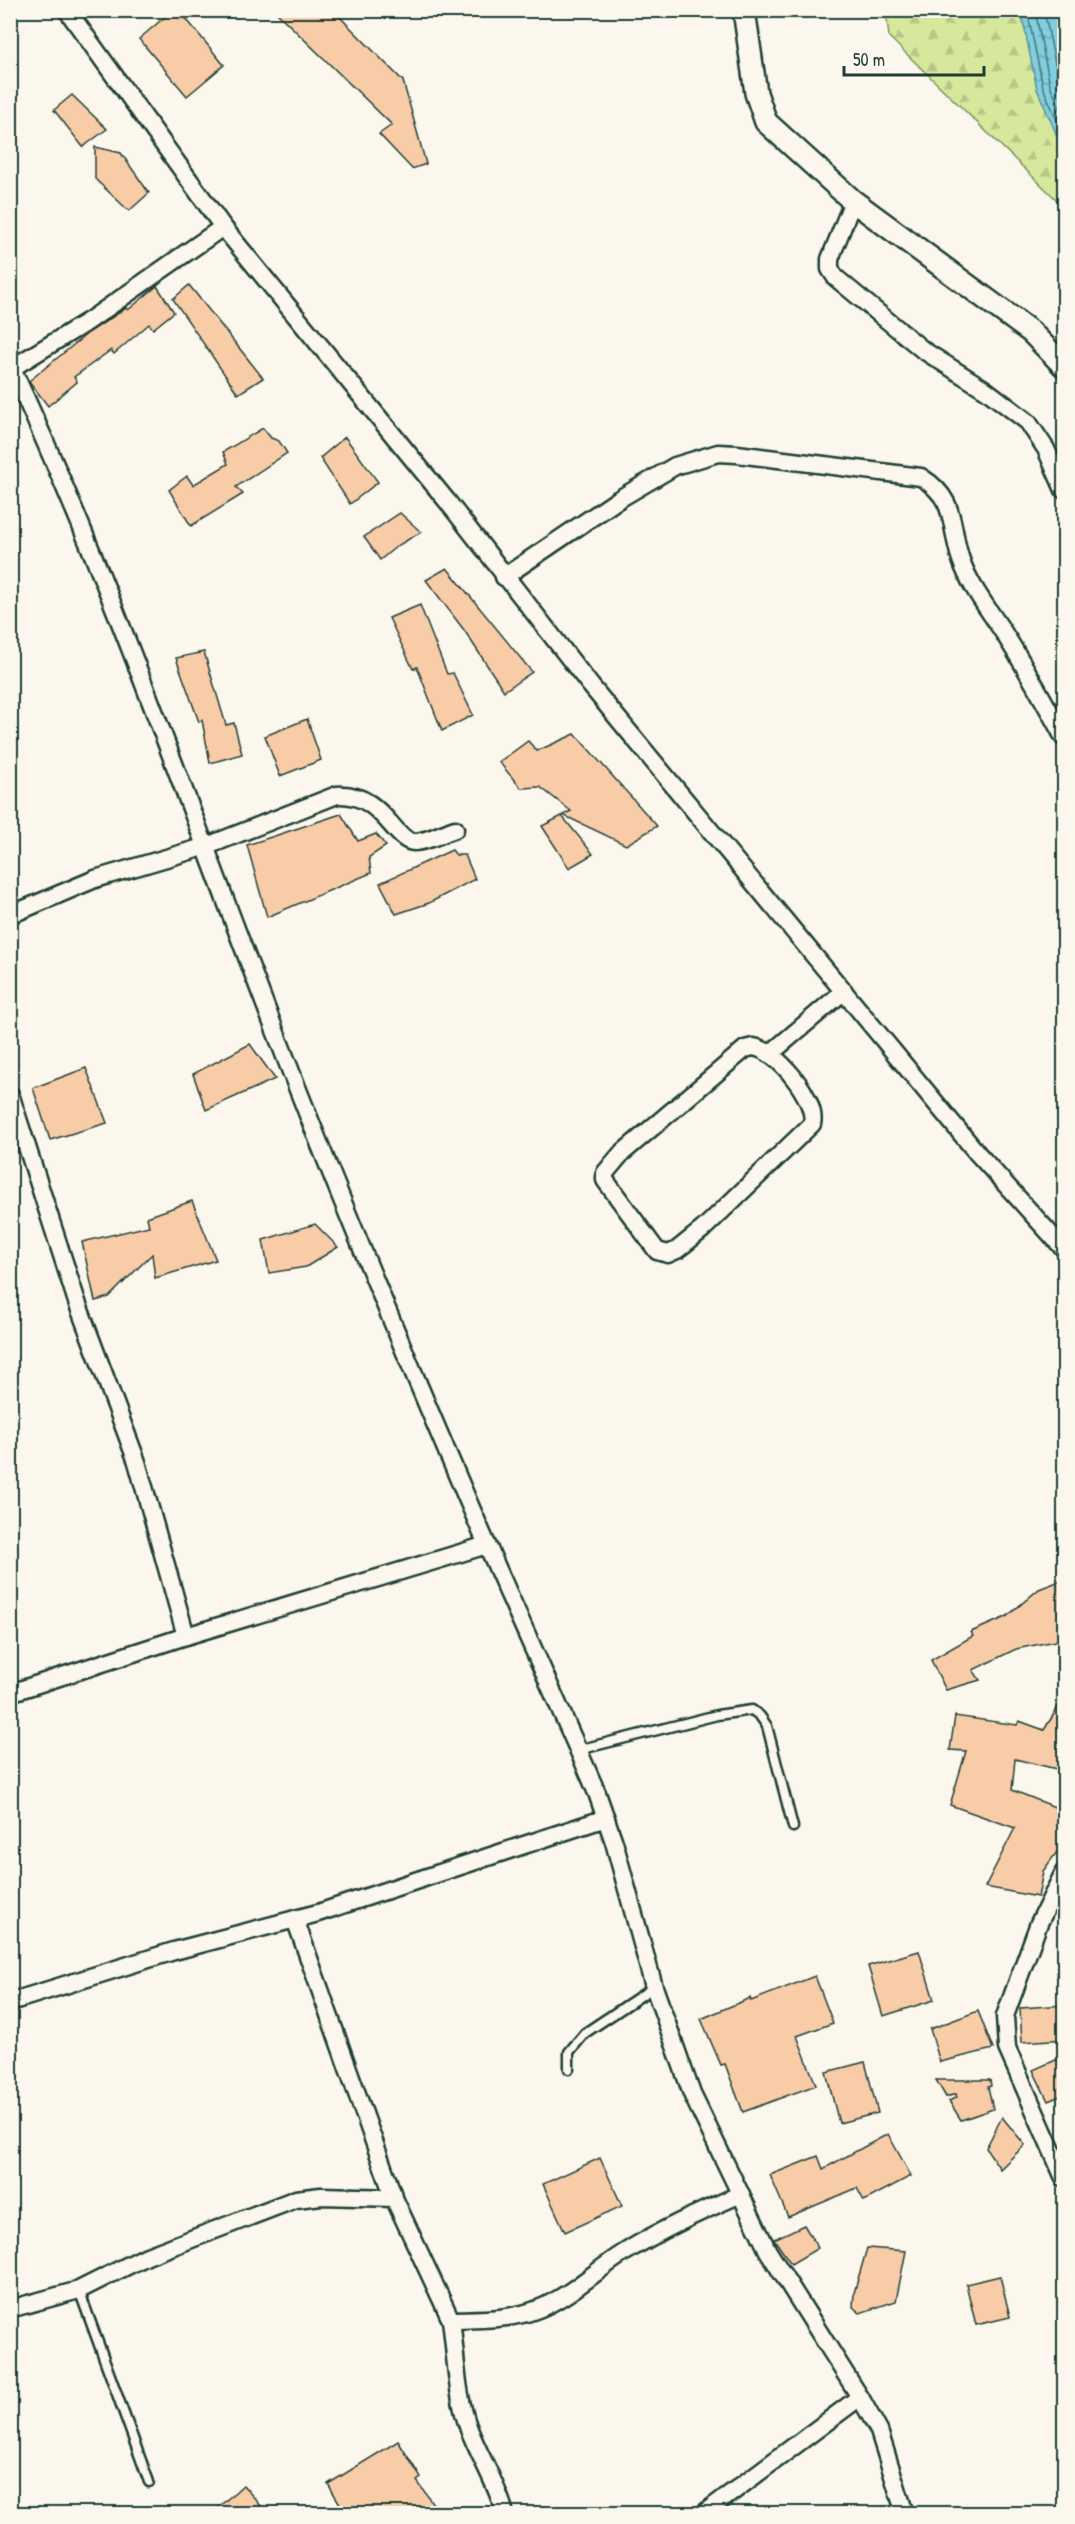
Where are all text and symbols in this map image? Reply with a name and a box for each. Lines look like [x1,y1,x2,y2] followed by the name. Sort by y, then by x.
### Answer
[844,39,984,77] scale bar
[853,47,885,72] text: 50 m

